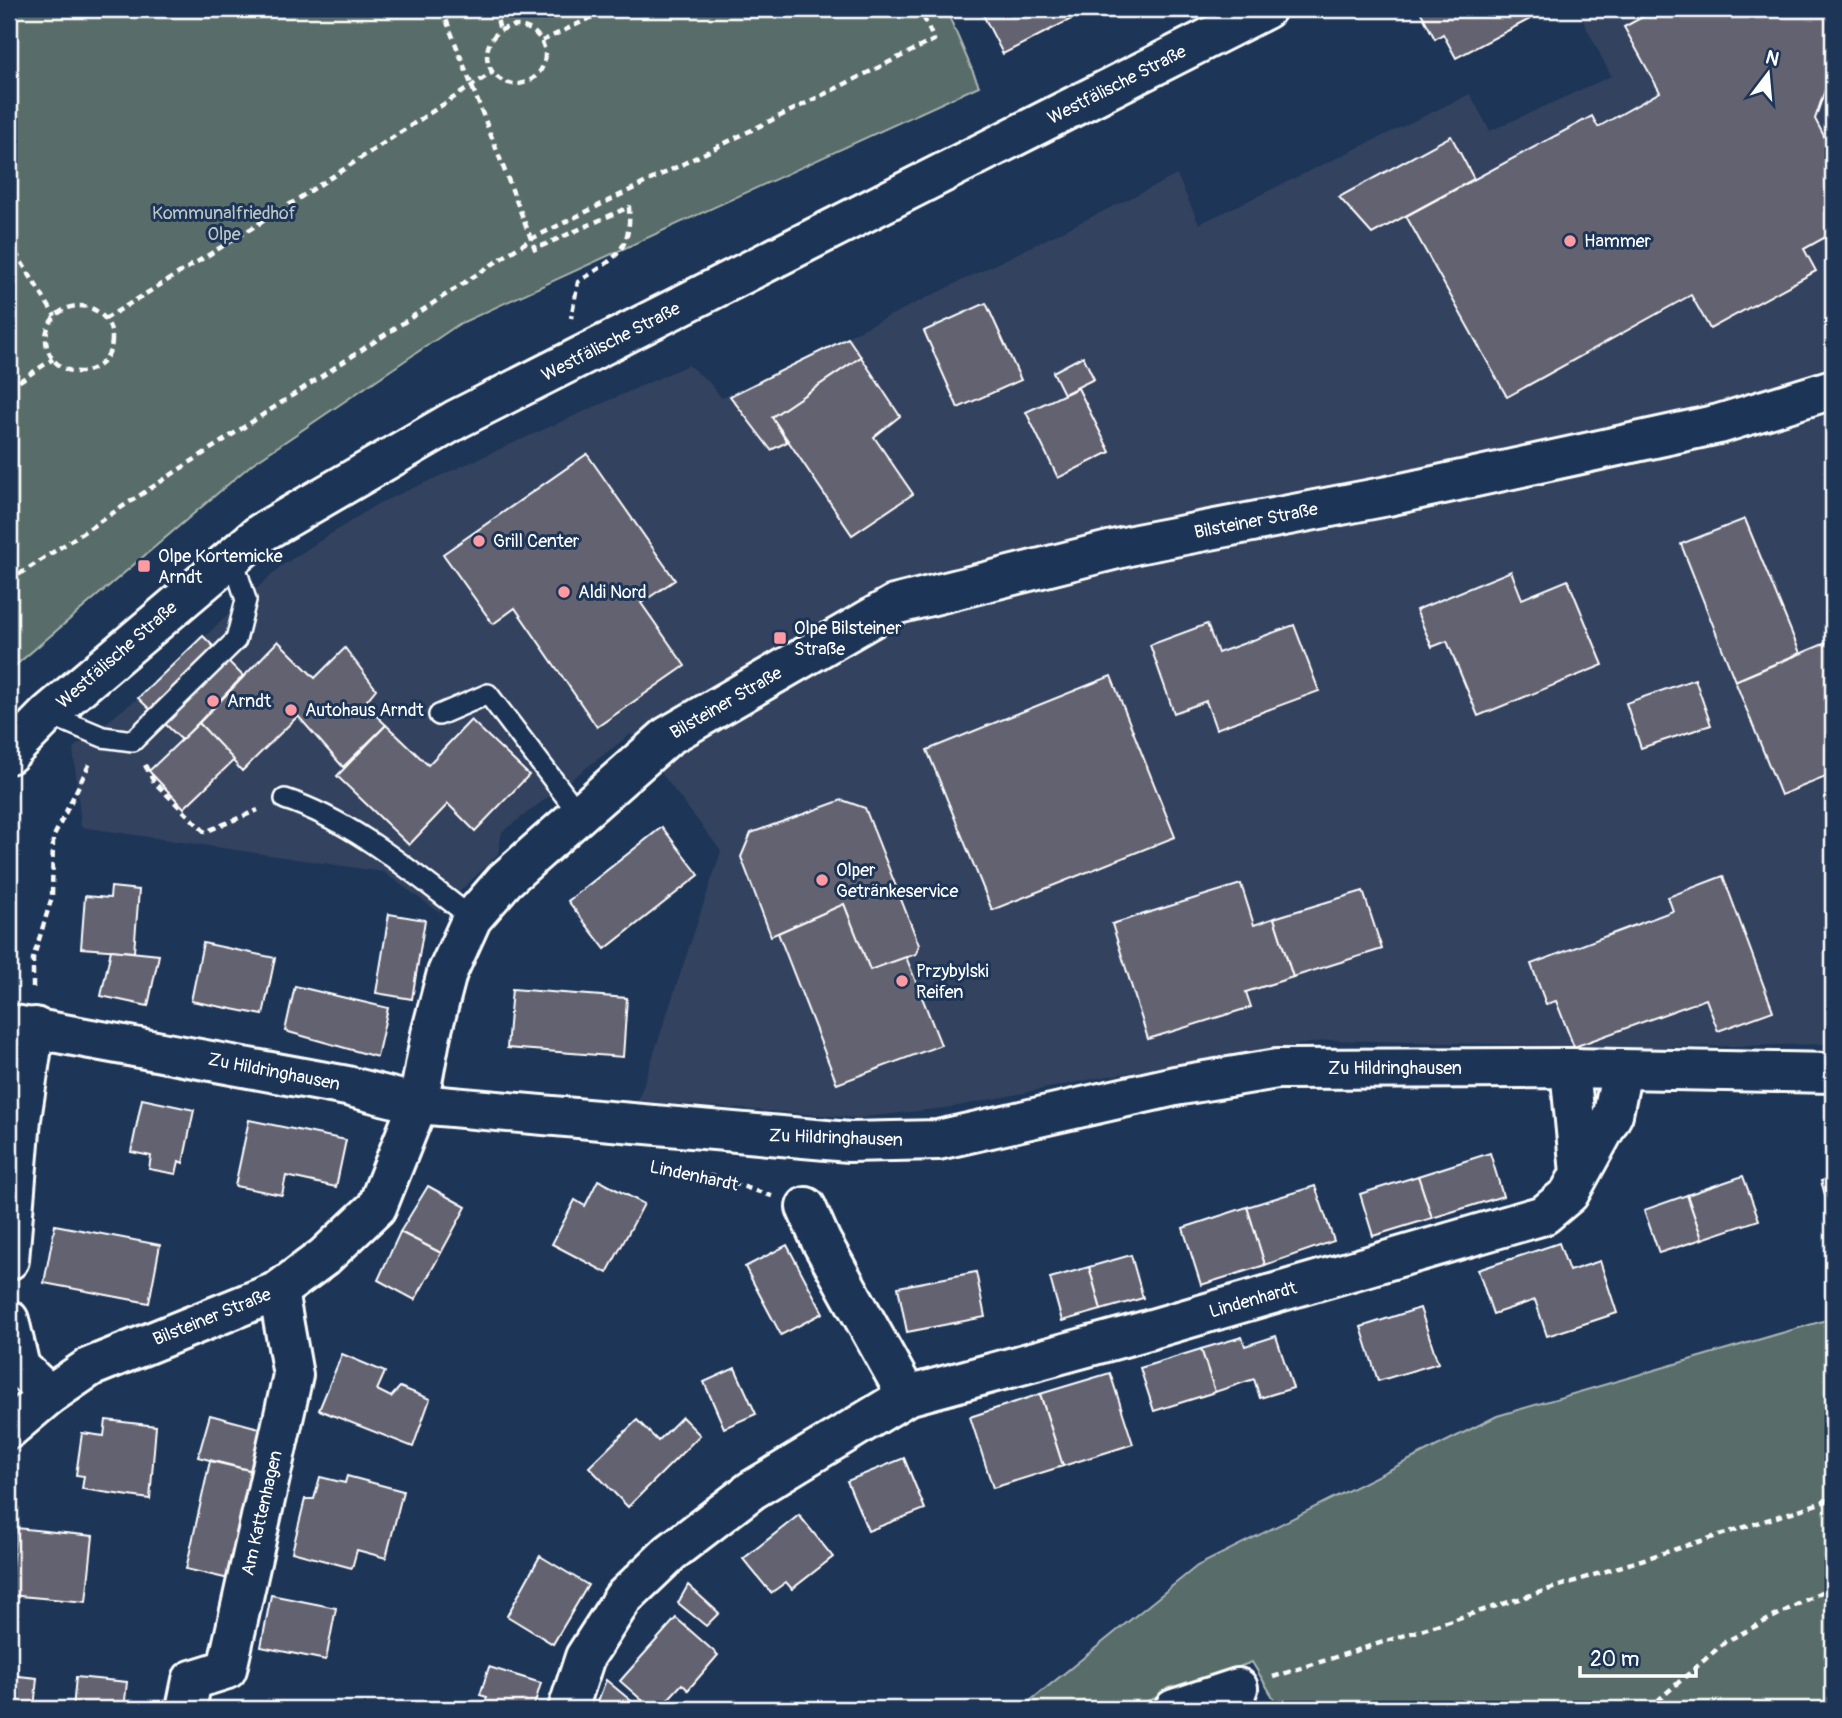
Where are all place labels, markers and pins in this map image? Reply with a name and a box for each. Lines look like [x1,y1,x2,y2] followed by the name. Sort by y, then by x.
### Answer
[1584,230,1652,253] place label: Hammer
[1562,233,1578,249] marker: Hammer
[493,530,580,553] place label: Grill Center
[471,533,487,549] marker: Grill Center
[158,545,283,589] place label: Olpe Kortemicke Arndt
[136,558,152,574] marker: Olpe Kortemicke Arndt
[578,581,647,604] place label: Aldi Nord
[556,584,572,600] marker: Aldi Nord
[794,617,902,661] place label: Olpe Bilsteiner Straße
[772,630,788,646] marker: Olpe Bilsteiner Straße
[227,690,272,713] place label: Arndt
[205,693,221,709] marker: Arndt
[305,699,425,722] place label: Autohaus Arndt
[283,702,299,718] marker: Autohaus Arndt
[836,859,958,903] place label: Olper Getränkeservice
[814,872,830,888] marker: Olper Getränkeservice
[916,960,989,1004] place label: Przybylski Reifen
[894,973,910,989] marker: Przybylski Reifen

